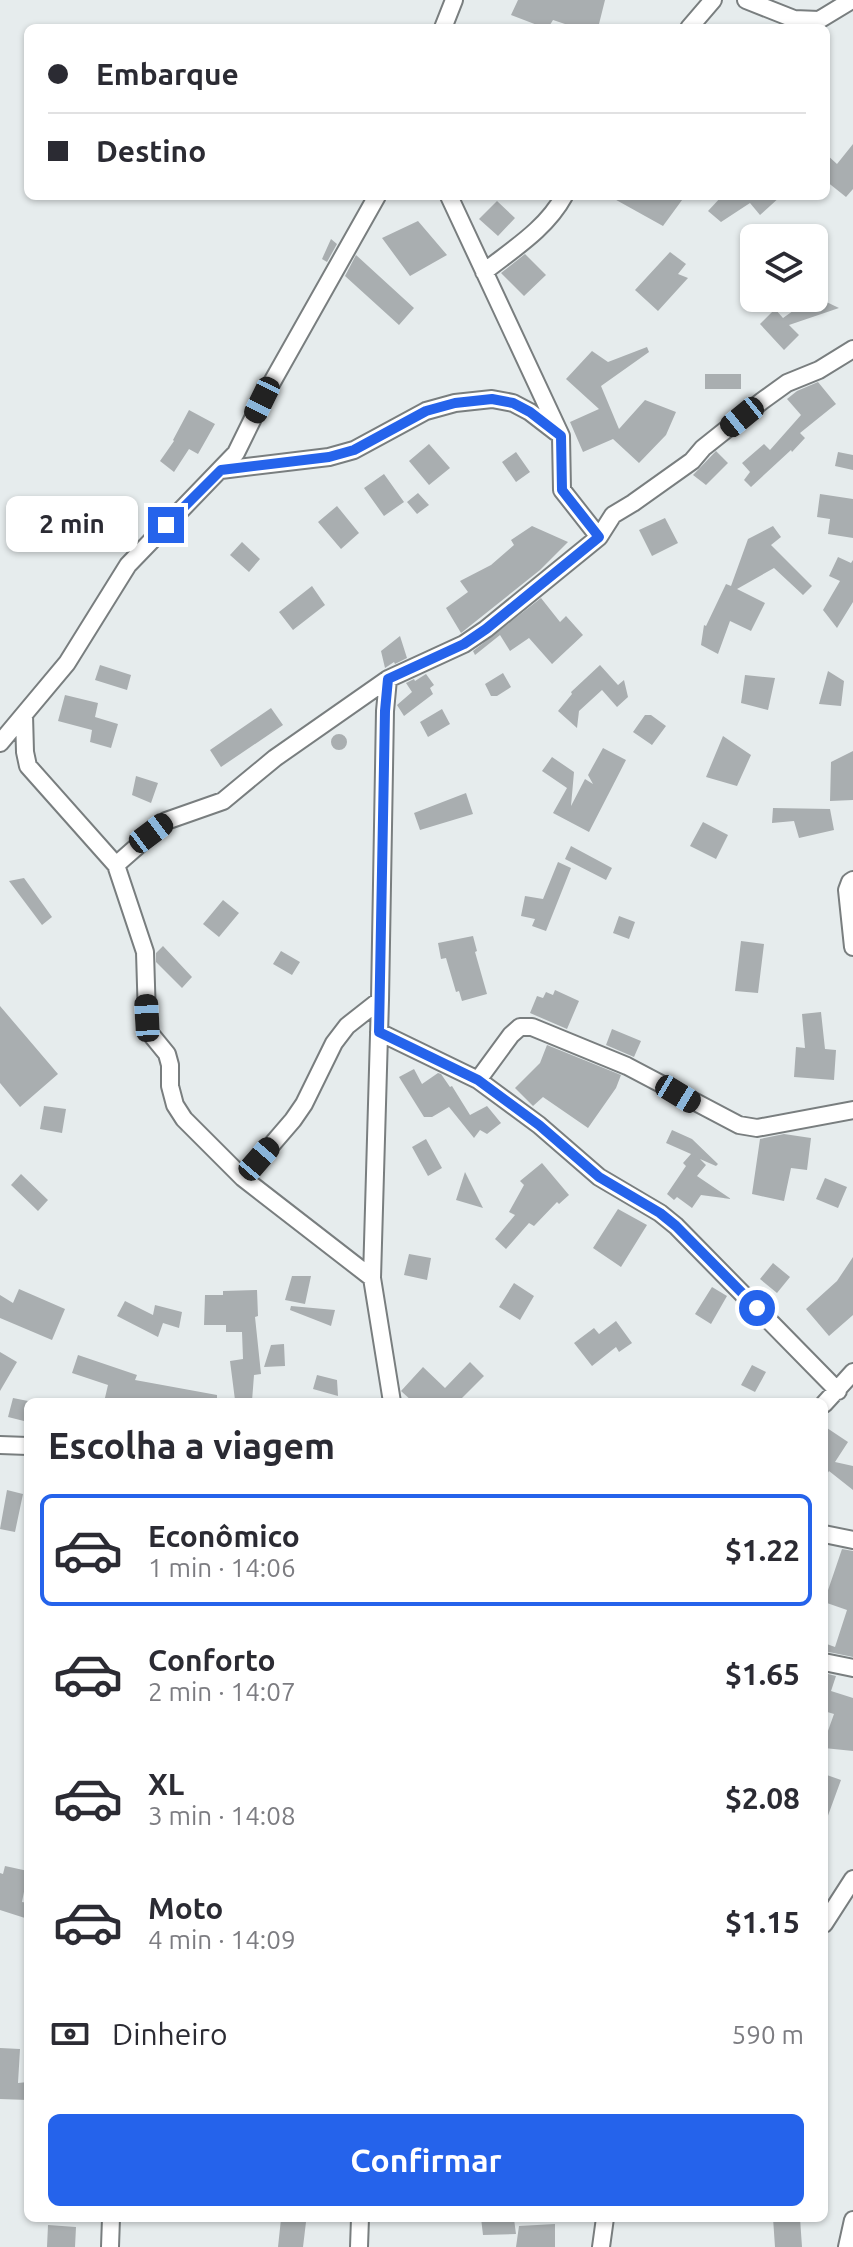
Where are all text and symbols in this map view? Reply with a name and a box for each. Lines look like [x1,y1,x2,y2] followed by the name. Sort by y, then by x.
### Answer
[96,57,239,91] text: Embarque
[96,134,206,168] text: Destino
[740,224,828,312] map controls
[740,224,828,312] button: layers
[241,373,283,427] car
[716,393,768,441] car
[6,497,138,553] callout: 2 min
[148,507,184,543] route end
[39,509,105,538] text: 2 min
[125,809,177,857] car
[134,993,160,1043] car
[651,1071,705,1117] car
[234,1133,284,1185] car
[739,1290,775,1326] route start
[48,1425,335,1466] text: Escolha a viagem
[52,1514,124,1586] icon: car
[148,1519,300,1553] text: Econômico
[725,1533,800,1567] text: $1.22
[148,1553,296,1582] text: 1 min · 14:06
[52,1638,124,1710] icon: car
[148,1643,276,1677] text: Conforto
[725,1657,800,1691] text: $1.65
[148,1677,296,1706] text: 2 min · 14:07
[52,1762,124,1834] icon: car
[148,1767,184,1801] text: XL
[725,1781,800,1815] text: $2.08
[148,1801,296,1830] text: 3 min · 14:08
[52,1886,124,1958] icon: car
[148,1891,223,1925] text: Moto
[725,1905,800,1939] text: $1.15
[148,1925,296,1954] text: 4 min · 14:09
[48,2012,92,2056] icon: cash
[112,2017,227,2051] text: Dinheiro
[732,2020,804,2049] text: 590 m
[48,2114,804,2206] button: Confirmar

